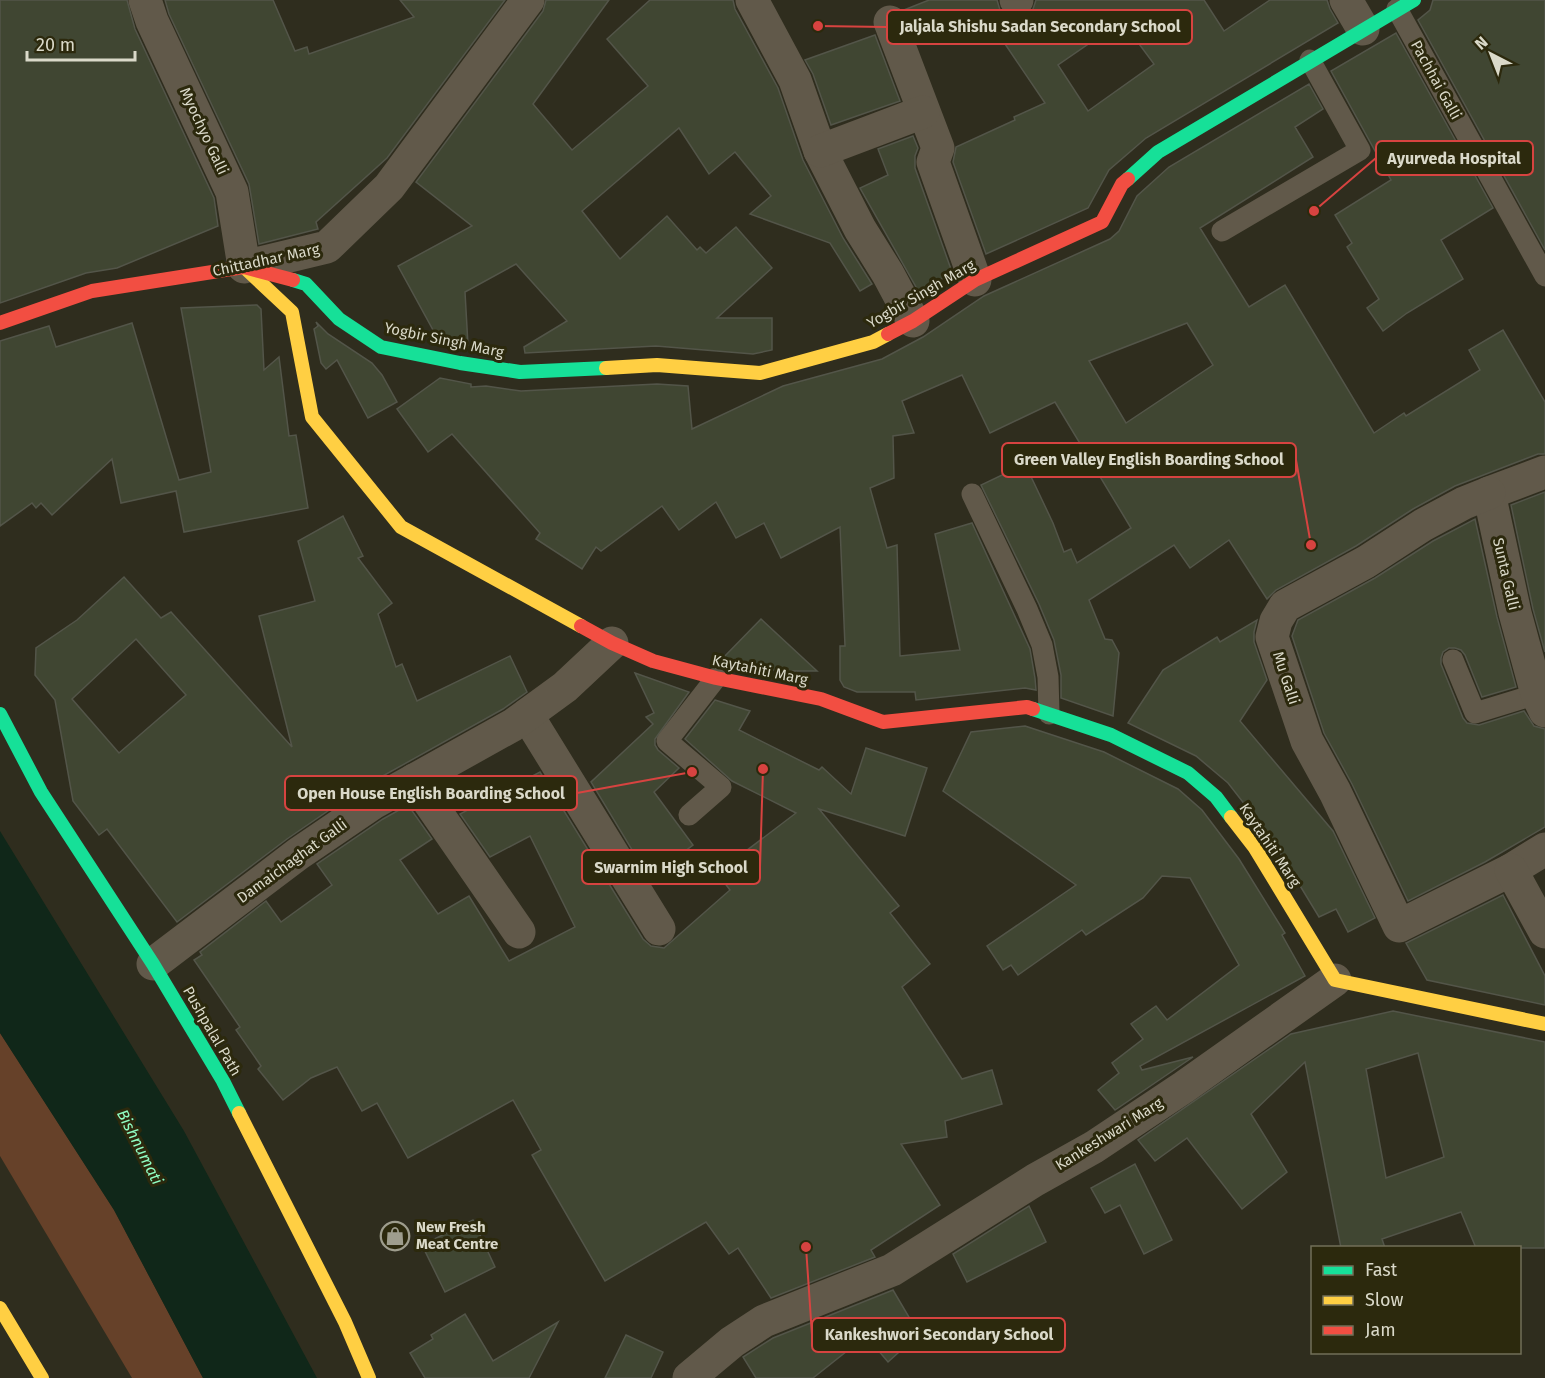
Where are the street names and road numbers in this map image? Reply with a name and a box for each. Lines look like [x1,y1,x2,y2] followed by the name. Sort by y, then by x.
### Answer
[1407,37,1465,123] street label: Pachhai Galli
[176,85,232,177] street label: Myochyo Galli
[211,240,321,280] street label: Chittadhar Marg
[864,256,978,332] street label: Yogbir Singh Marg
[383,319,506,362] street label: Yogbir Singh Marg
[1489,536,1523,612] street label: Sunta Galli
[1269,649,1303,707] street label: Mu Galli
[711,651,810,689] street label: Kaytahiti Marg
[1235,800,1305,891] street label: Kaytahiti Marg
[234,815,350,907] street label: Damaichaghat Galli
[179,983,245,1079] street label: Pushpalal Path
[1052,1094,1166,1174] street label: Kankeshwari Marg

